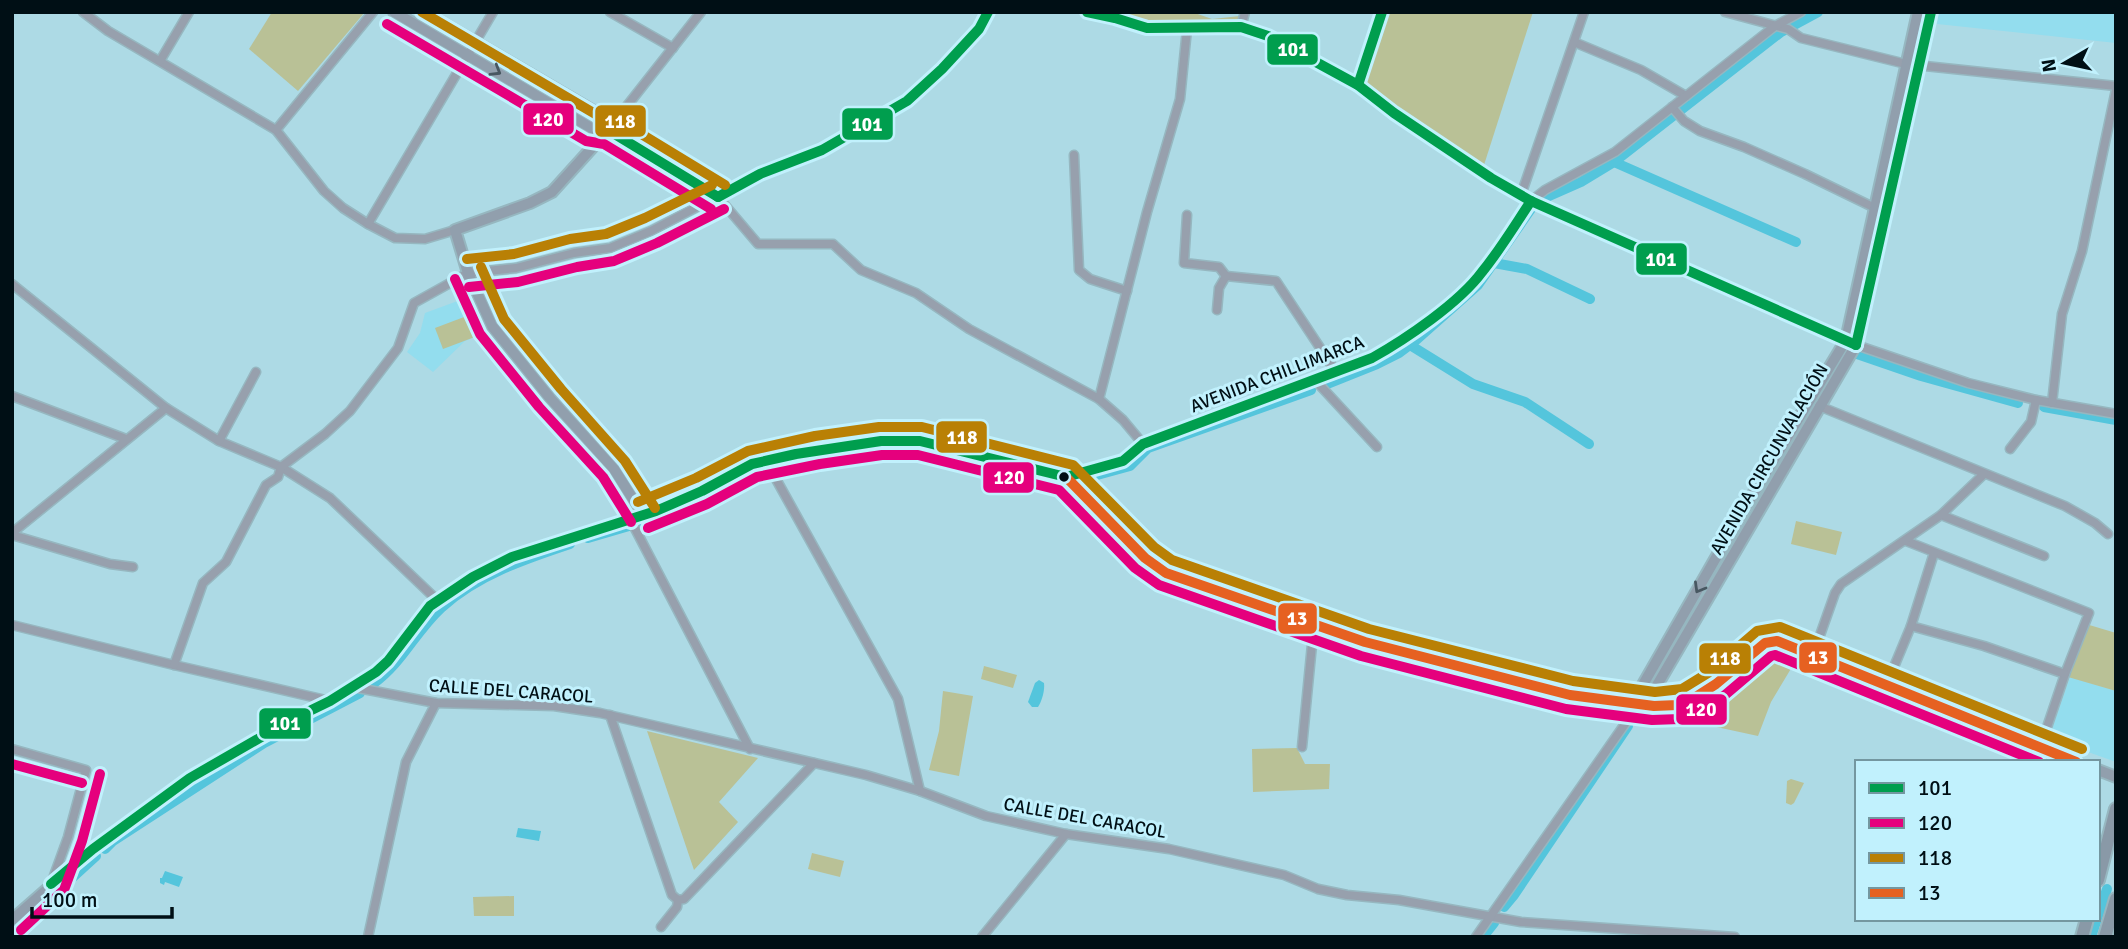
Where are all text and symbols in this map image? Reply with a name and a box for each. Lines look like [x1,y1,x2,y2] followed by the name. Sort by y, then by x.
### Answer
[2030,28,2100,98] north arrow
[1266,33,1319,66] line badge: 101
[1278,38,1308,62] text: 101
[2036,57,2062,74] text: N
[488,62,501,75] one-way arrow
[522,102,575,136] line badge: 120
[594,104,647,138] line badge: 118
[841,107,894,141] line badge: 101
[533,108,563,132] text: 120
[605,110,635,134] text: 118
[852,113,882,137] text: 101
[1635,242,1688,276] line badge: 101
[1646,248,1676,272] text: 101
[1187,331,1367,417] street label: AVENIDA CHILLIMARCA
[1705,360,1833,558] street label: AVENIDA CIRCUNVALACIÓN
[935,420,988,454] line badge: 118
[947,426,977,450] text: 118
[982,461,1035,494] line badge: 120
[994,466,1024,490] text: 120
[1057,470,1071,484] unlabelled marker
[1694,581,1707,594] one-way arrow
[1277,602,1318,635] line badge: 13
[1287,607,1307,631] text: 13
[1798,641,1838,674] line badge: 13
[1698,642,1752,675] line badge: 118
[1808,646,1828,670] text: 13
[1710,647,1740,671] text: 118
[428,674,594,708] street label: CALLE DEL CARACOL
[1675,693,1728,726] line badge: 120
[1686,698,1716,722] text: 120
[258,707,312,740] line badge: 101
[270,712,300,736] text: 101
[1855,760,2100,921] legend
[1918,775,1952,801] text: 101
[1002,793,1168,843] street label: CALLE DEL CARACOL
[1918,810,1952,836] text: 120
[1918,845,1952,871] text: 118
[32,876,172,920] scale bar
[1918,880,1941,906] text: 13
[42,887,97,913] text: 100 m

